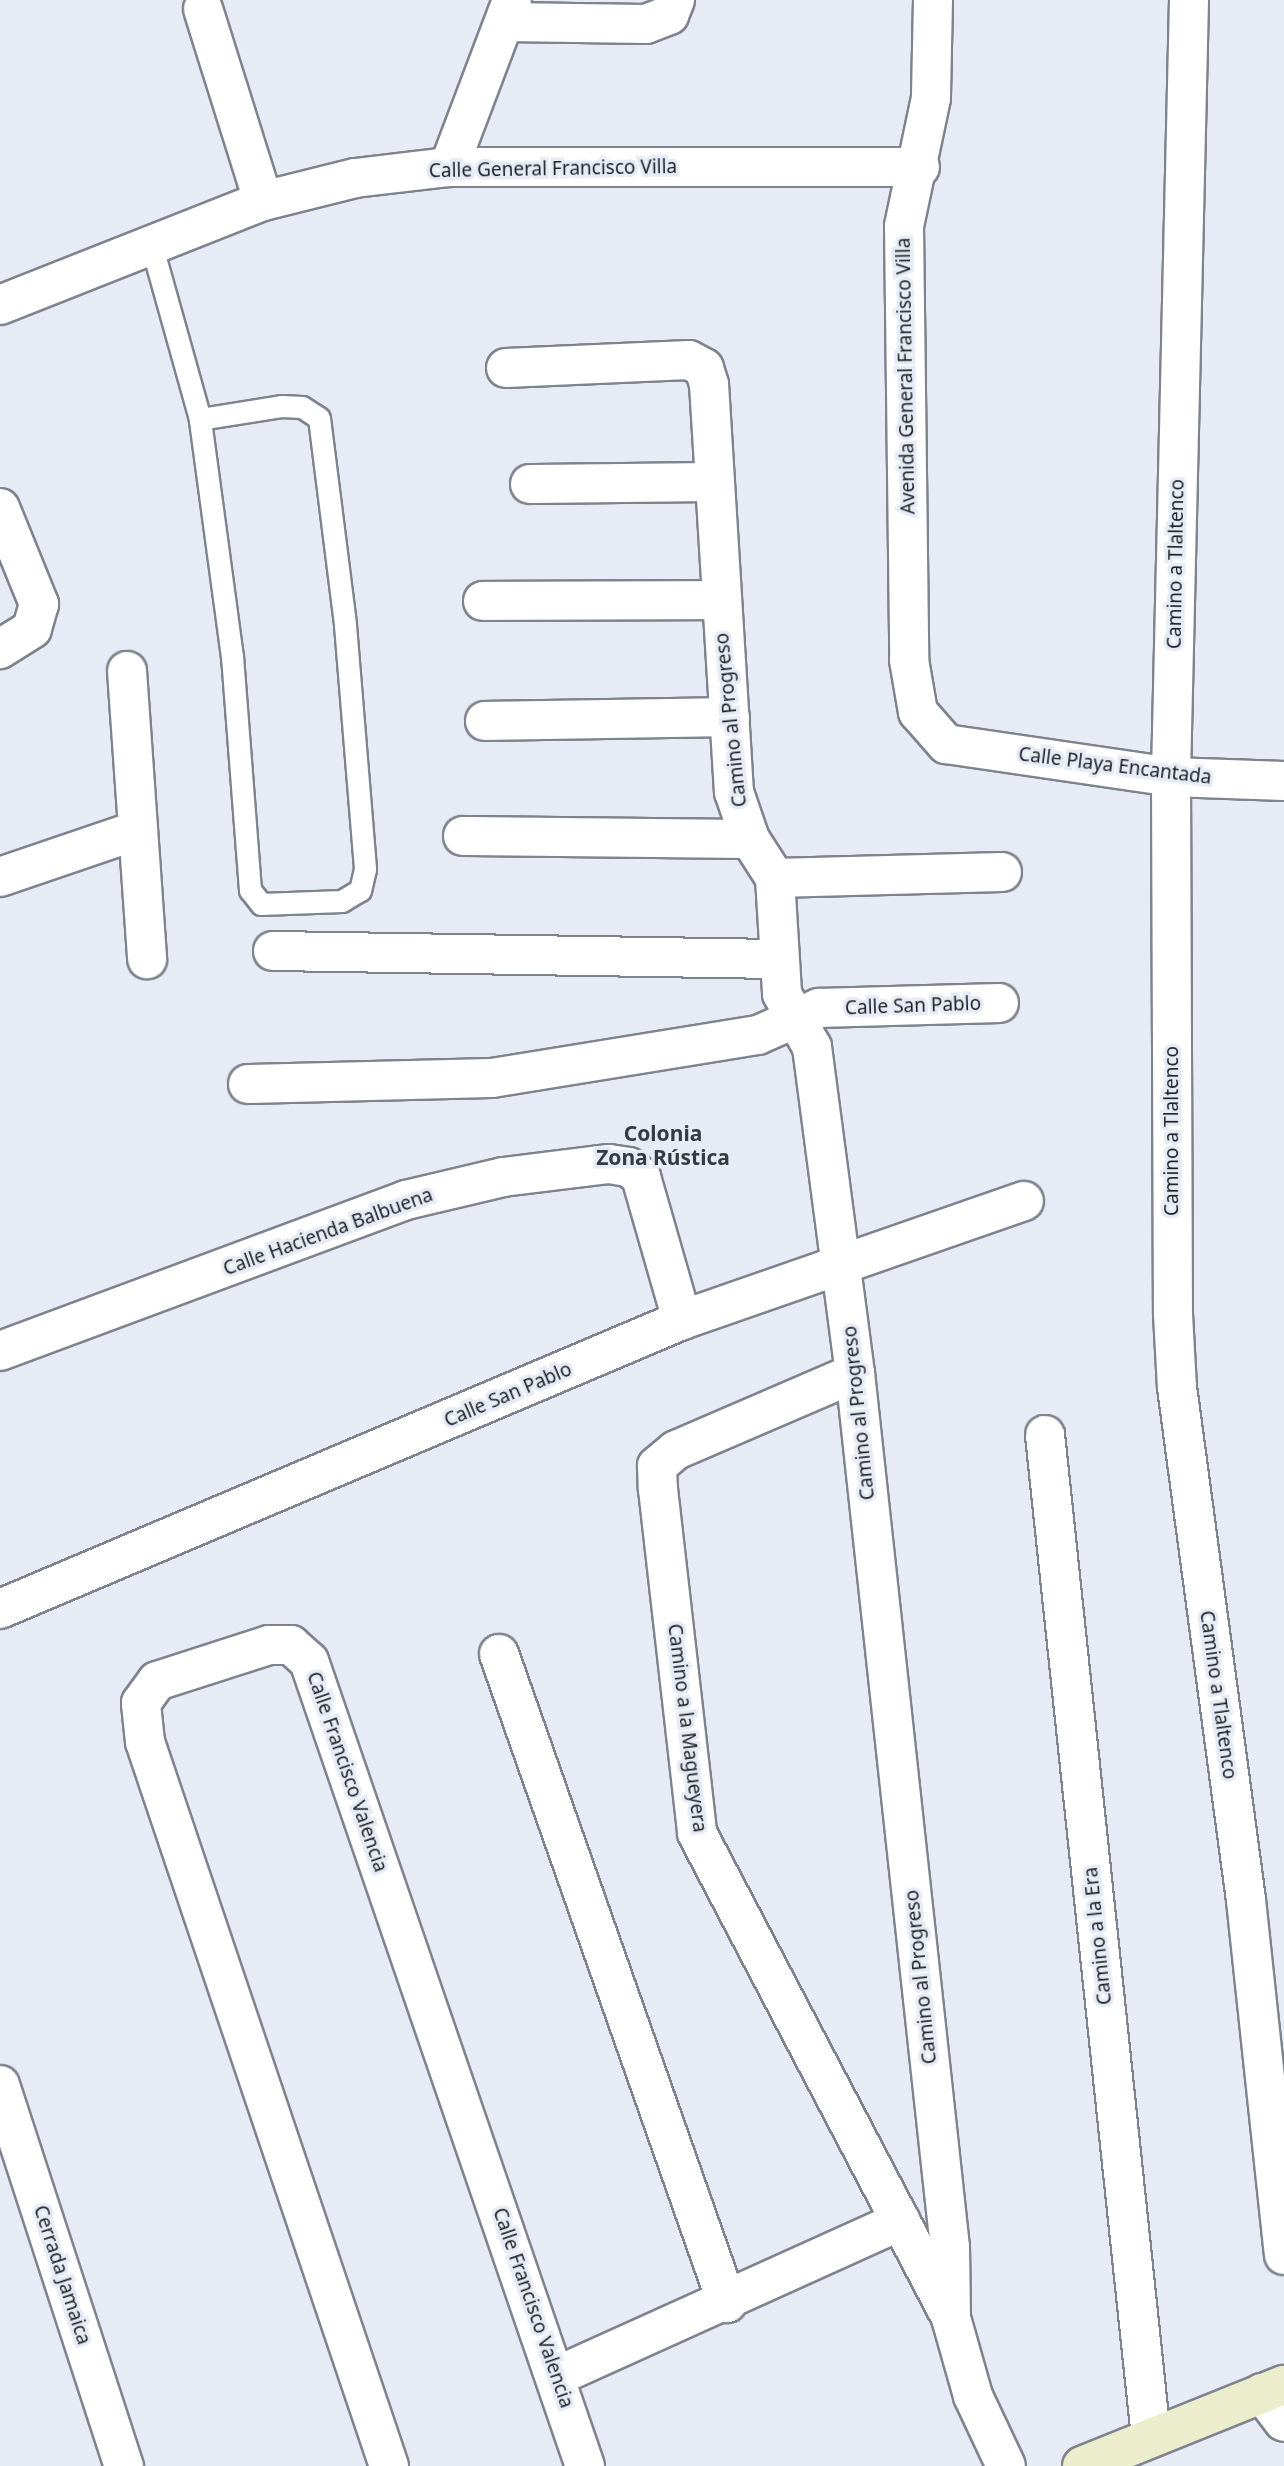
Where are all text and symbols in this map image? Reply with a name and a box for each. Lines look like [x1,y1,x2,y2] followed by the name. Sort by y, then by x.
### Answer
[429,155,677,183] street label: Calle General Francisco Villa
[892,238,920,514] street label: Avenida General Francisco Villa
[1163,479,1189,649] street label: Camino a Tlaltenco
[711,632,751,808] street label: Camino al Progreso
[1017,743,1213,789] street label: Calle Playa Encantada
[845,992,981,1020] street label: Calle San Pablo
[1161,1046,1183,1216] street label: Camino a Tlaltenco
[596,1120,730,1170] district label: Colonia Zona Rústica
[220,1183,436,1281] street label: Calle Hacienda Balbuena
[839,1325,879,1501] street label: Camino al Progreso
[441,1358,575,1432] street label: Calle San Pablo
[1195,1609,1241,1781] street label: Camino a Tlaltenco
[663,1622,711,1834] street label: Camino a la Magueyera
[302,1669,392,1875] street label: Calle Francisco Valencia
[1079,1866,1117,2006] street label: Camino a la Era
[901,1889,941,2065] street label: Camino al Progreso
[29,2203,95,2347] street label: Cerrada Jamaica
[488,2205,578,2411] street label: Calle Francisco Valencia

